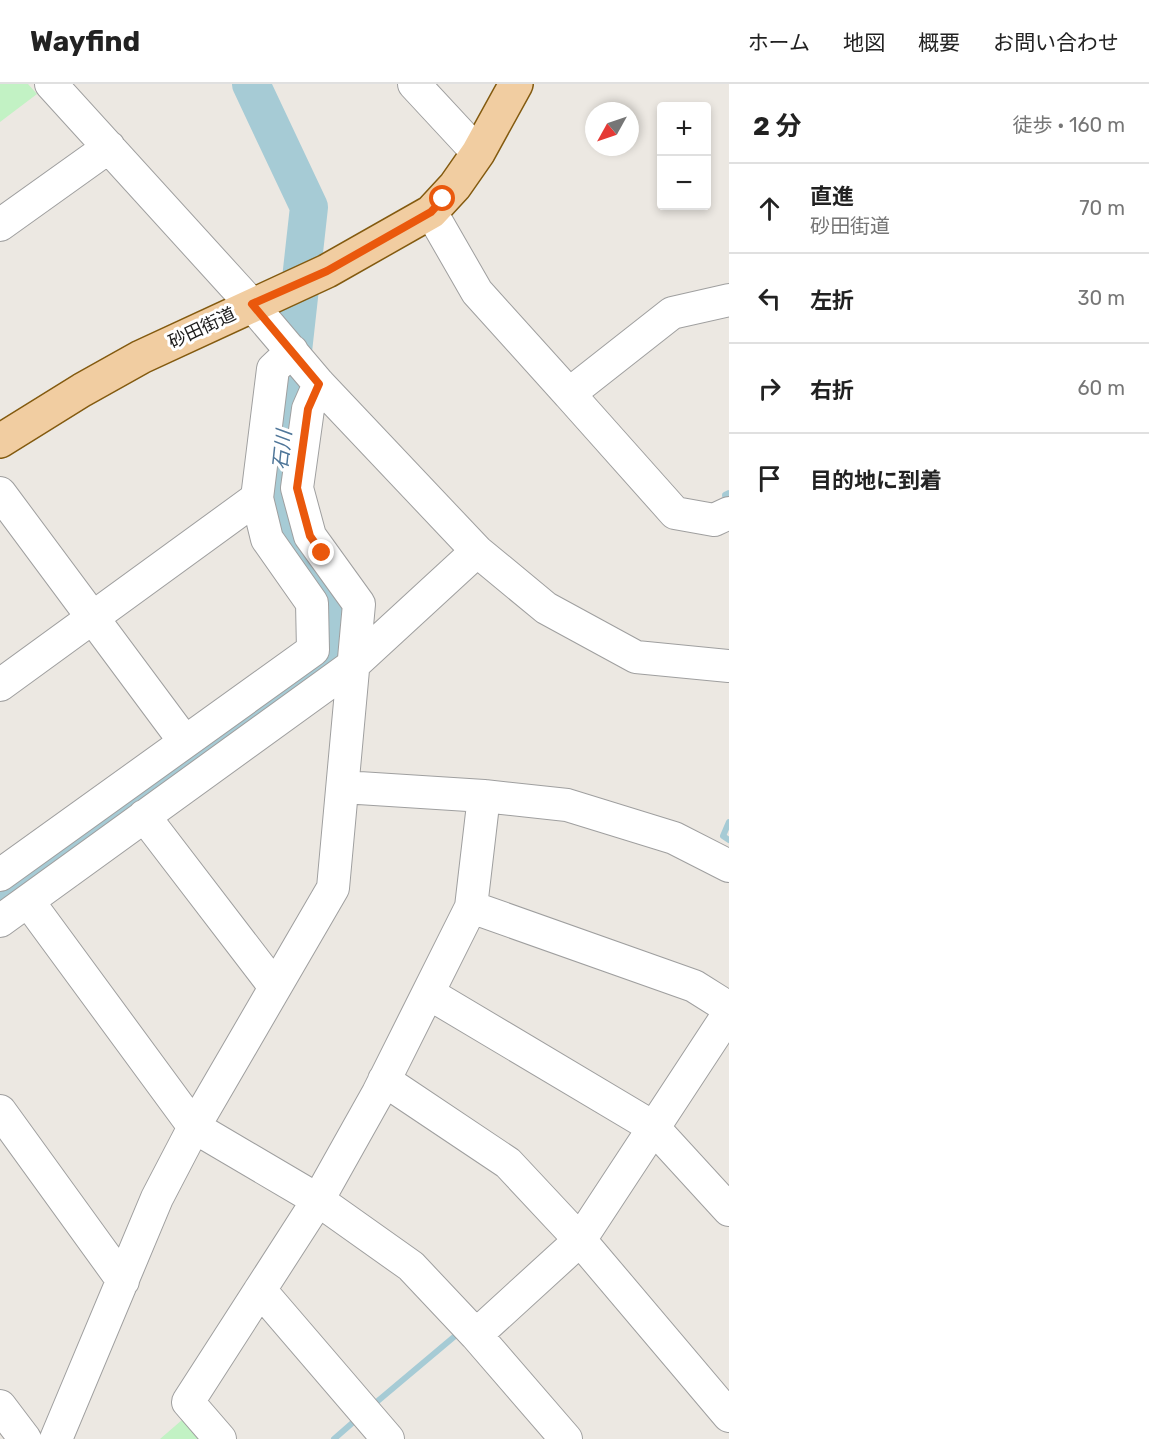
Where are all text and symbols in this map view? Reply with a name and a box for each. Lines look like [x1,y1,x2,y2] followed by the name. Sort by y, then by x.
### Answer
[30,25,140,58] text: Wayfind
[748,30,810,55] text: ホーム
[843,30,885,55] text: 地図
[918,30,960,55] text: 概要
[993,30,1119,55] text: お問い合わせ
[585,102,639,156] north arrow
[657,102,711,210] map controls
[657,102,711,156] button: +
[753,111,801,142] text: 2 分
[1013,113,1125,137] text: 徒歩 · 160 m
[657,156,711,210] button: −
[810,183,854,210] text: 直進
[429,185,455,211] route start
[753,192,786,225] icon: ahead
[1079,196,1125,220] text: 70 m
[810,214,890,238] text: 砂田街道
[753,282,786,315] icon: left
[1078,286,1125,310] text: 30 m
[810,287,854,314] text: 左折
[165,303,239,353] street label: 砂田街道
[753,372,786,405] icon: right
[1078,376,1125,400] text: 60 m
[810,377,854,404] text: 右折
[268,427,296,471] water label: 石川
[753,462,786,495] icon: arrive
[810,467,942,494] text: 目的地に到着
[308,539,334,565] route end

